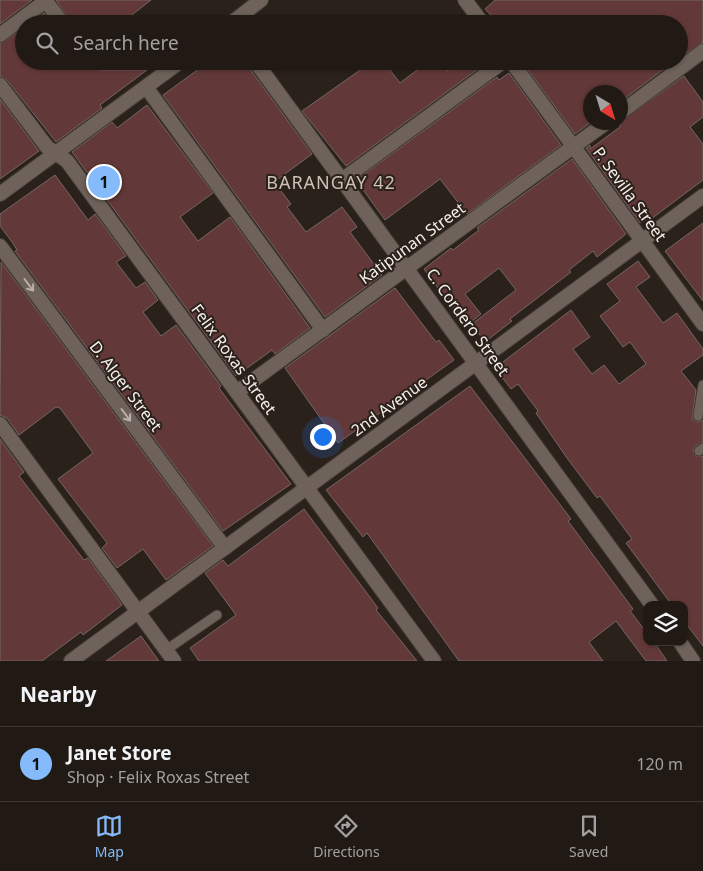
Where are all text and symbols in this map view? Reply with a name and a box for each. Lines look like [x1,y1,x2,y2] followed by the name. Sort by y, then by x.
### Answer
[15,15,688,70] search box
[33,29,61,57] icon: search
[73,30,179,56] text: Search here
[583,85,628,130] north arrow
[588,142,672,246] street label: P. Sevilla Street
[88,163,120,201] pin: 1
[266,170,396,194] district label: BARANGAY 42
[355,197,470,289] street label: Katipunan Street
[421,264,515,381] street label: C. Cordero Street
[24,278,34,292] one-way arrow
[186,299,282,419] street label: Felix Roxas Street
[85,336,167,436] street label: D. Alger Street
[346,371,432,441] street label: 2nd Avenue
[121,408,131,422] one-way arrow
[310,424,336,450] your location
[643,601,688,646] map controls
[643,601,688,646] button: layers
[20,680,96,708] text: Nearby
[67,740,172,766] text: Janet Store
[31,753,41,775] text: 1
[636,753,683,775] text: 120 m
[67,766,249,788] text: Shop · Felix Roxas Street
[95,812,124,861] tab: Map
[313,812,380,861] tab: Directions
[569,812,608,861] tab: Saved

